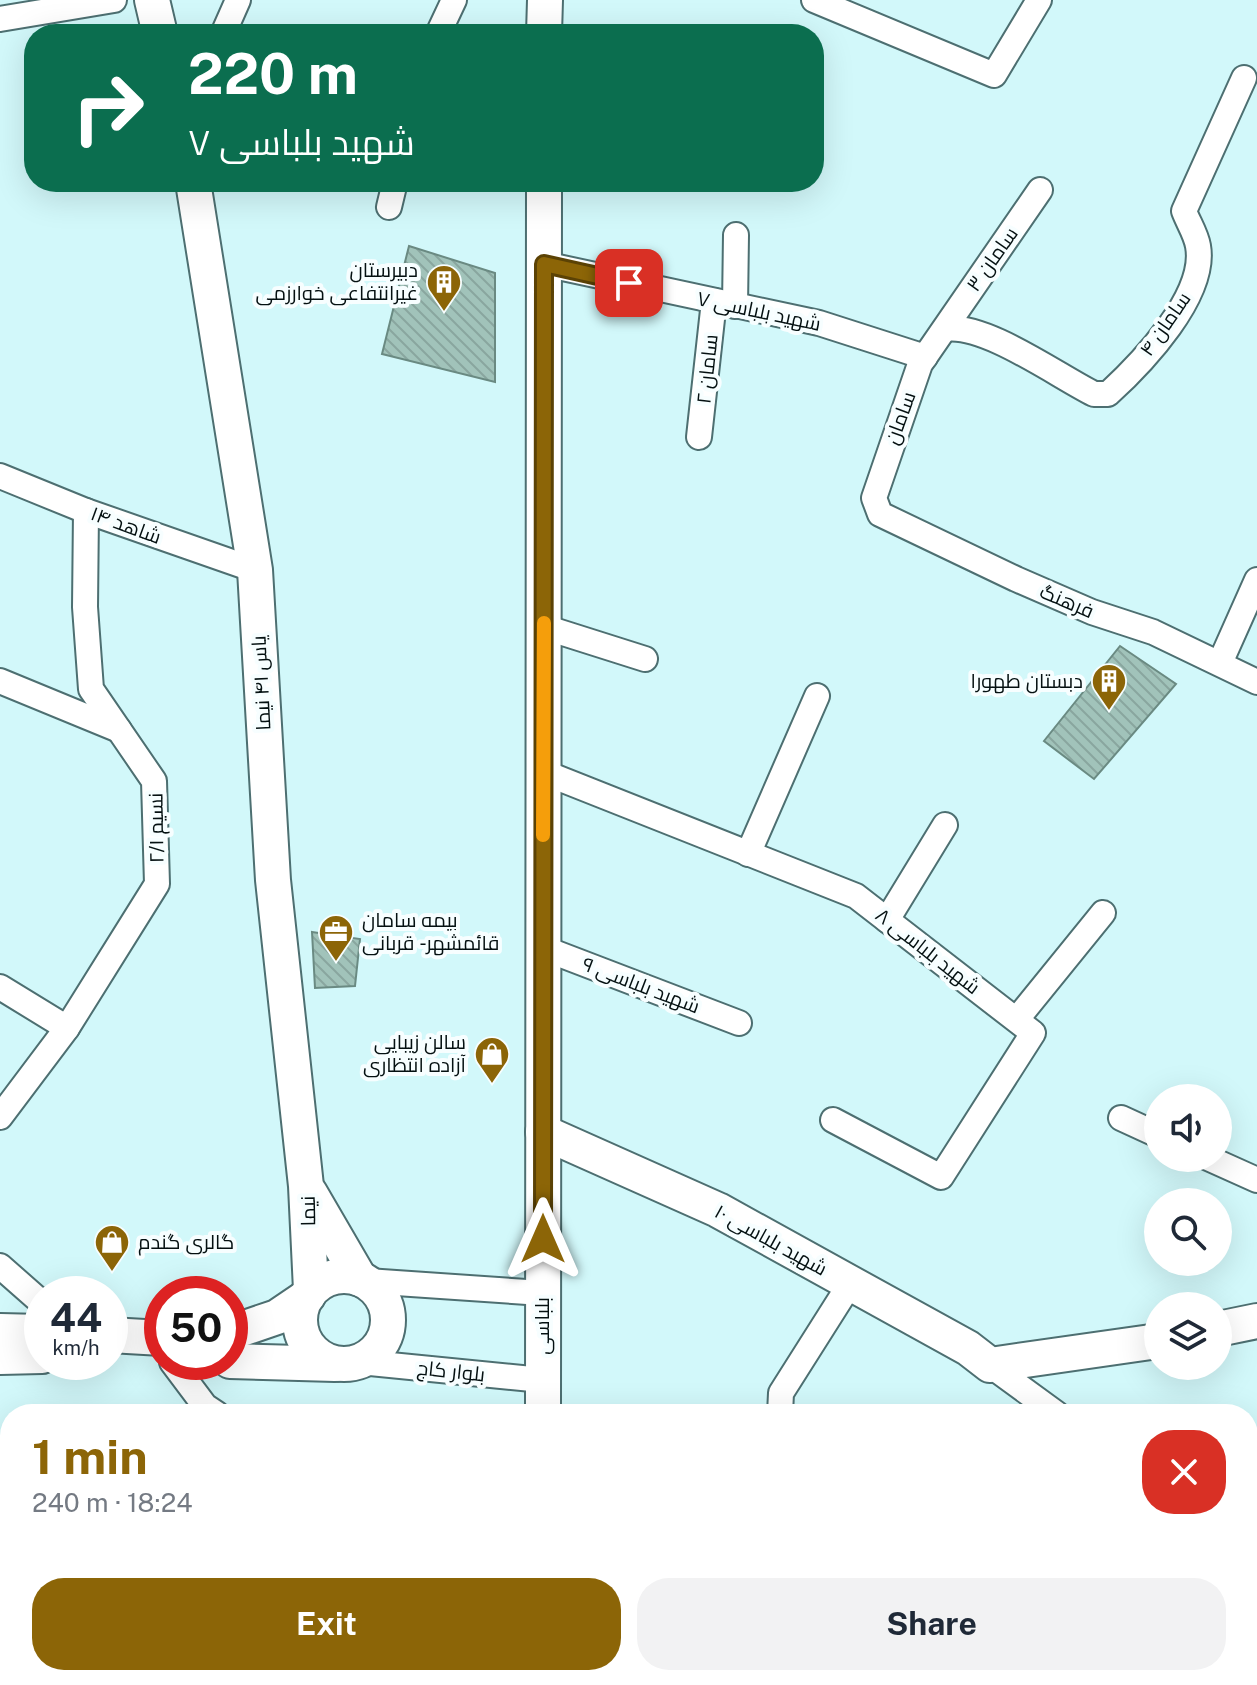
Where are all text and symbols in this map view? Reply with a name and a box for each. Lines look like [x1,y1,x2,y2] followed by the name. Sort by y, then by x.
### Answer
[188,41,358,107] text: 220 m
[56,56,160,160] icon: right
[188,121,415,163] text: شهید بلباسی ۷
[961,222,1024,296] street label: سامان ۳
[595,249,663,317] pin
[256,258,418,306] place label: دبیرستان غیرانتفاعی خوارزمی
[607,261,651,305] icon: arrive
[425,263,463,313] building icon: دبیرستان غیرانتفاعی خوارزمی
[695,286,823,337] street label: شهید بلباسی ۷
[1134,287,1196,361] street label: سامان ۴
[691,333,724,405] street label: سامان ۲
[879,388,922,448] street label: سامان
[87,501,165,549] street label: شاهد ۱۴
[1036,579,1098,623] street label: فرهنگ
[246,634,276,731] street label: یاس ۴۱ نیما
[1090,662,1128,712] building icon: دبستان طهورا
[971,669,1083,694] place label: دبستان طهورا
[143,793,171,863] street label: نسیم ۲/۱
[870,903,985,1000] street label: شهید بلباسی ۸
[362,908,499,956] place label: بیمه سامان قائمشهر - قربانی
[317,913,355,963] office icon: بیمه سامان قائمشهر - قربانی
[578,952,703,1019] street label: شهید بلباسی ۹
[363,1030,467,1078] place label: سالن زیبایی آزاده انتظاری
[473,1035,511,1085] shop icon: سالن زیبایی آزاده انتظاری
[1144,1084,1232,1380] map controls
[1144,1084,1232,1172] button: sound
[1144,1188,1232,1276] button: search
[296,1195,320,1227] street label: نیما
[501,1197,585,1281] position arrow
[710,1199,831,1282] street label: شهید بلباسی ١٠
[93,1223,131,1273] shop icon: گالری گندم
[138,1230,234,1256] place label: گالری گندم
[144,1276,248,1380] speed limit sign: 50
[1144,1292,1232,1380] button: layers
[50,1294,102,1341] text: 44
[530,1297,555,1355] street label: بلباسی
[52,1336,100,1360] text: km/h
[415,1355,486,1389] street label: بلوار کاج
[32,1428,148,1485] text: 1 min
[1142,1430,1226,1514] button: close
[32,1487,193,1518] text: 240 m · 18:24
[32,1578,621,1670] button: Exit
[637,1578,1226,1670] button: Share

